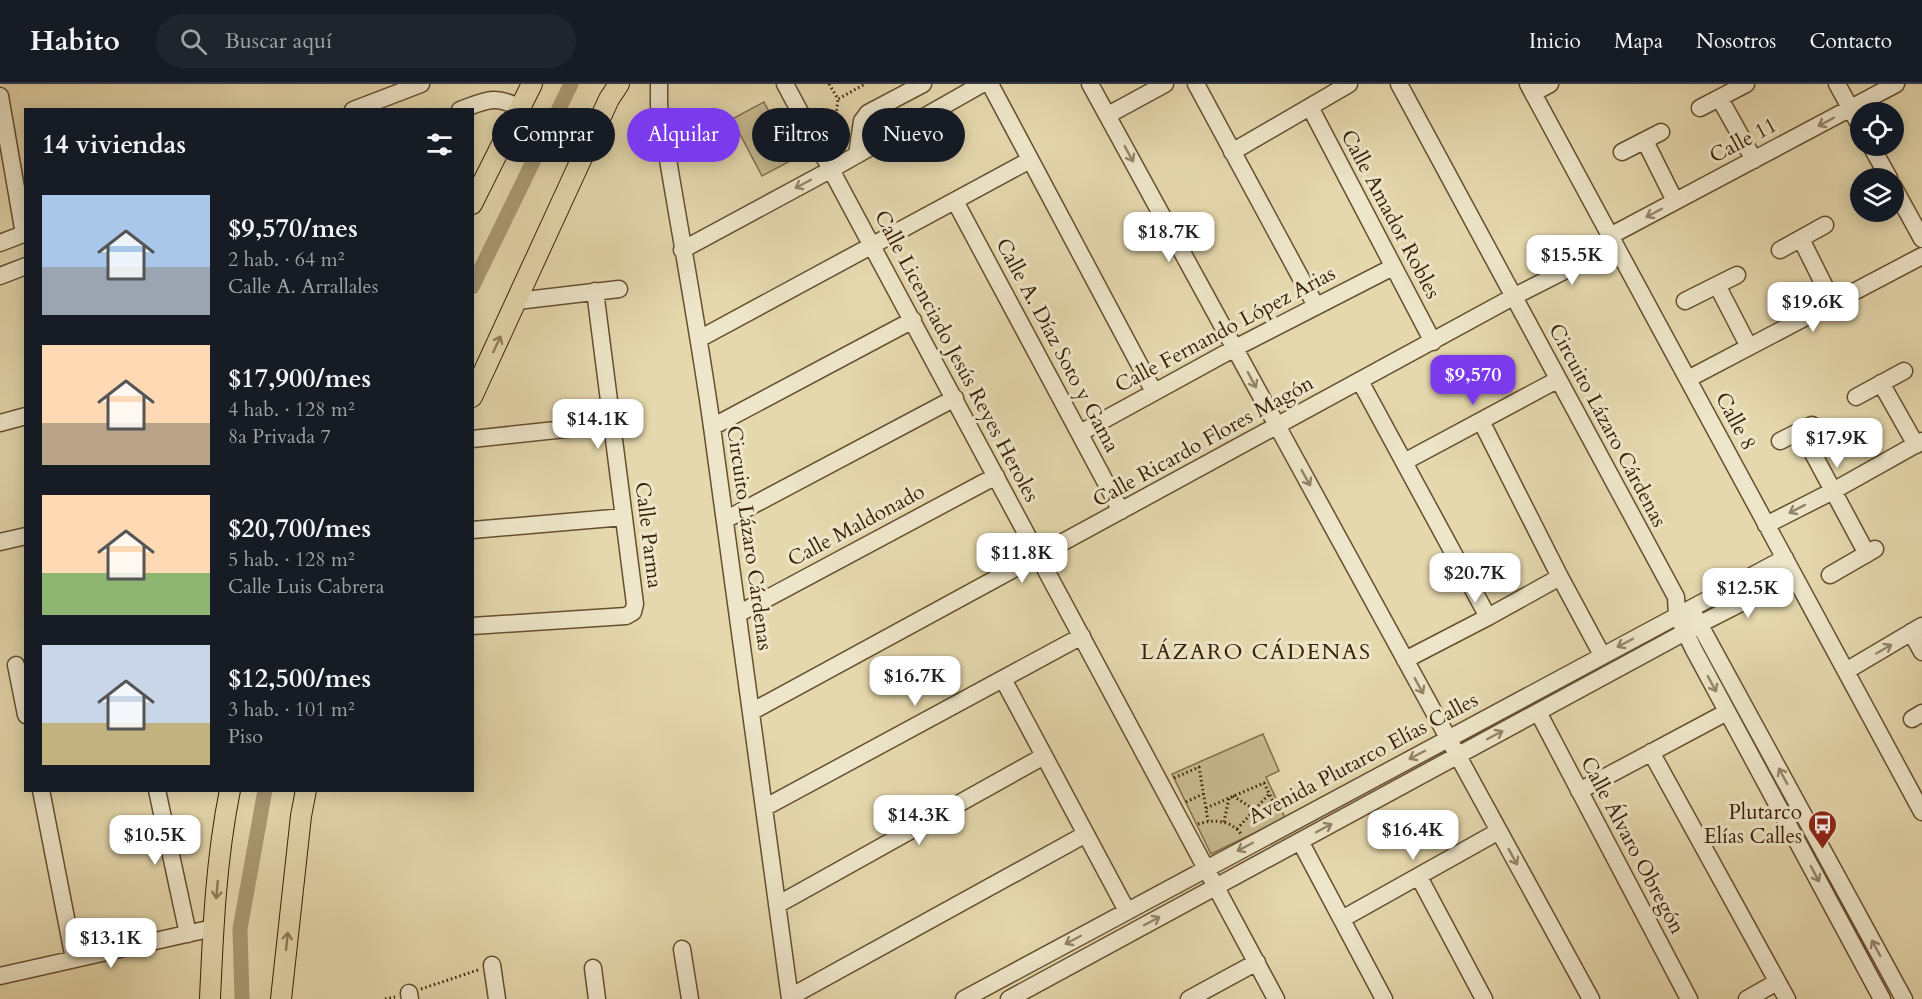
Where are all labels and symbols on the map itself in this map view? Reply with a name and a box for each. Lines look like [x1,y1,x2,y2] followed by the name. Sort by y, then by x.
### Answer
[1704,111,1782,170] street label: Calle 11
[1818,116,1835,128] one-way arrow
[1334,125,1447,304] street label: Calle Amador Robles
[1124,144,1135,162] one-way arrow
[795,178,812,190] one-way arrow
[867,205,1046,507] street label: Calle Licenciado Jesús Reyes Heroles
[1645,208,1663,219] one-way arrow
[1120,212,1218,263] pin: $18.7K
[989,233,1126,457] street label: Calle A. Díaz Soto y Gama
[1523,235,1621,286] pin: $15.5K
[1110,259,1340,400] street label: Calle Fernando López Arias
[1764,282,1862,333] pin: $19.6K
[1542,318,1674,532] street label: Circuito Lázaro Cárdenas
[492,335,504,353] one-way arrow
[1424,355,1522,406] pin: $9,570
[1088,369,1319,514] street label: Calle Ricardo Flores Magón
[1246,371,1258,388] one-way arrow
[1708,387,1763,455] street label: Calle 8
[549,399,647,450] pin: $14.1K
[1788,418,1886,469] pin: $17.9K
[719,424,780,652] street label: Circuito Lázaro Cárdenas
[1300,469,1312,486] one-way arrow
[783,477,930,574] street label: Calle Maldonado
[628,480,669,590] street label: Calle Parma
[1788,504,1806,515] one-way arrow
[973,533,1071,584] pin: $11.8K
[1426,553,1524,604] pin: $20.7K
[1699,568,1797,619] pin: $12.5K
[1141,637,1371,667] district label: LÁZARO CÁDENAS
[1617,638,1635,649] one-way arrow
[1875,642,1892,654] one-way arrow
[866,656,964,707] pin: $16.7K
[1707,675,1718,693] one-way arrow
[1413,677,1425,694] one-way arrow
[1243,685,1483,831] street label: Avenida Plutarco Elías Calles
[1486,729,1504,740] one-way arrow
[1408,750,1426,761] one-way arrow
[1573,751,1692,939] street label: Calle Álvaro Obregón
[1777,768,1789,785] one-way arrow
[870,795,968,846] pin: $14.3K
[1704,798,1802,851] place label: Plutarco Elías Calles
[1807,808,1839,850] bus stop icon: Plutarco Elías Calles
[1364,810,1462,861] pin: $16.4K
[106,815,204,866] pin: $10.5K
[1315,822,1332,834] one-way arrow
[1237,841,1254,853] one-way arrow
[1507,848,1519,865] one-way arrow
[1810,865,1821,883] one-way arrow
[211,880,222,899] one-way arrow
[1143,915,1161,926] one-way arrow
[62,918,160,969] pin: $13.1K
[282,931,293,951] one-way arrow
[1065,935,1083,946] one-way arrow
[1870,939,1881,957] one-way arrow

